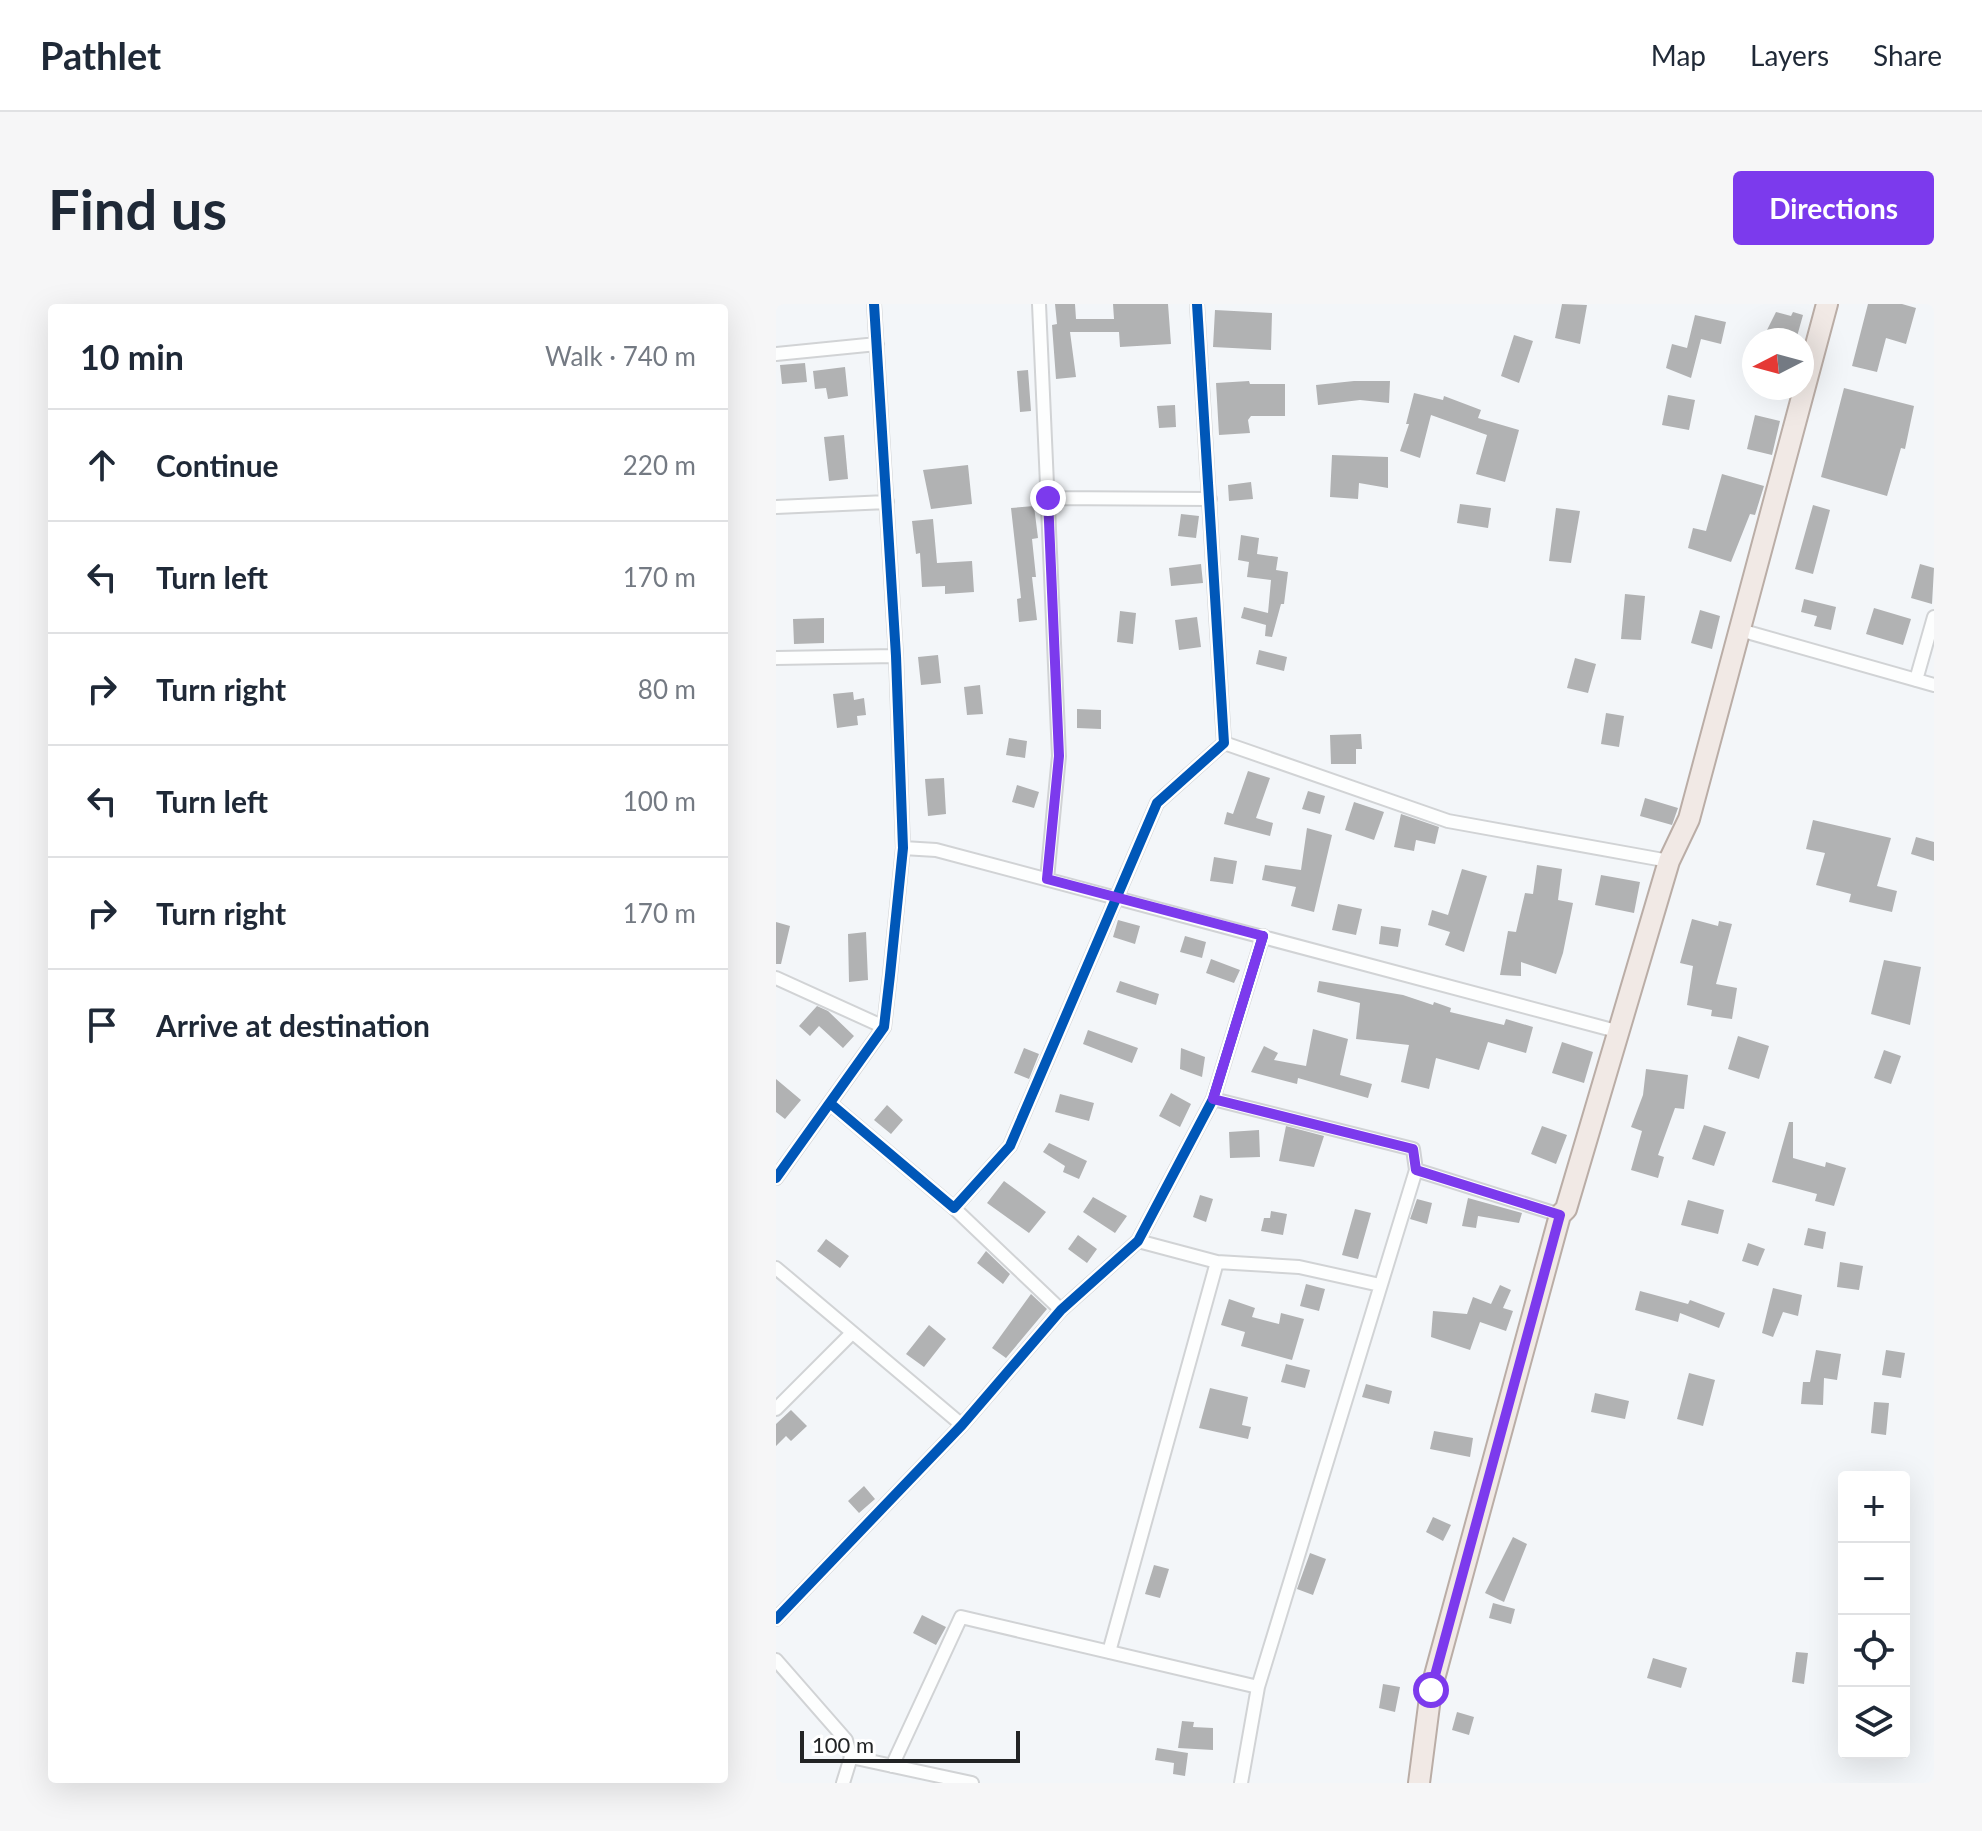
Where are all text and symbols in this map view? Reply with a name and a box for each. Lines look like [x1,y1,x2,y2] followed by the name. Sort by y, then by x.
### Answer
[40,32,161,78] text: Pathlet
[1651,38,1706,72] text: Map
[1750,38,1829,72] text: Layers
[1873,38,1942,72] text: Share
[1733,171,1934,245] button: Directions
[48,175,227,242] text: Find us
[1742,328,1814,400] north arrow
[80,336,184,377] text: 10 min
[545,340,696,372] text: Walk · 740 m
[80,443,124,487] icon: ahead
[156,447,279,483] text: Continue
[623,449,696,481] text: 220 m
[1030,480,1066,516] route end
[80,555,124,599] icon: left
[156,559,268,595] text: Turn left
[623,561,696,593] text: 170 m
[80,667,124,711] icon: right
[156,671,286,707] text: Turn right
[638,673,696,705] text: 80 m
[80,779,124,823] icon: left
[156,783,268,819] text: Turn left
[623,785,696,817] text: 100 m
[80,891,124,935] icon: right
[156,895,286,931] text: Turn right
[623,897,696,929] text: 170 m
[80,1003,124,1047] icon: arrive
[156,1007,430,1043] text: Arrive at destination
[1838,1471,1910,1759] map controls
[1838,1471,1910,1543] button: +
[1838,1543,1910,1615] button: −
[1838,1615,1910,1687] button: locate
[1413,1672,1449,1708] route start
[1838,1687,1910,1759] button: layers
[800,1727,1020,1763] scale bar
[812,1731,874,1758] text: 100 m

